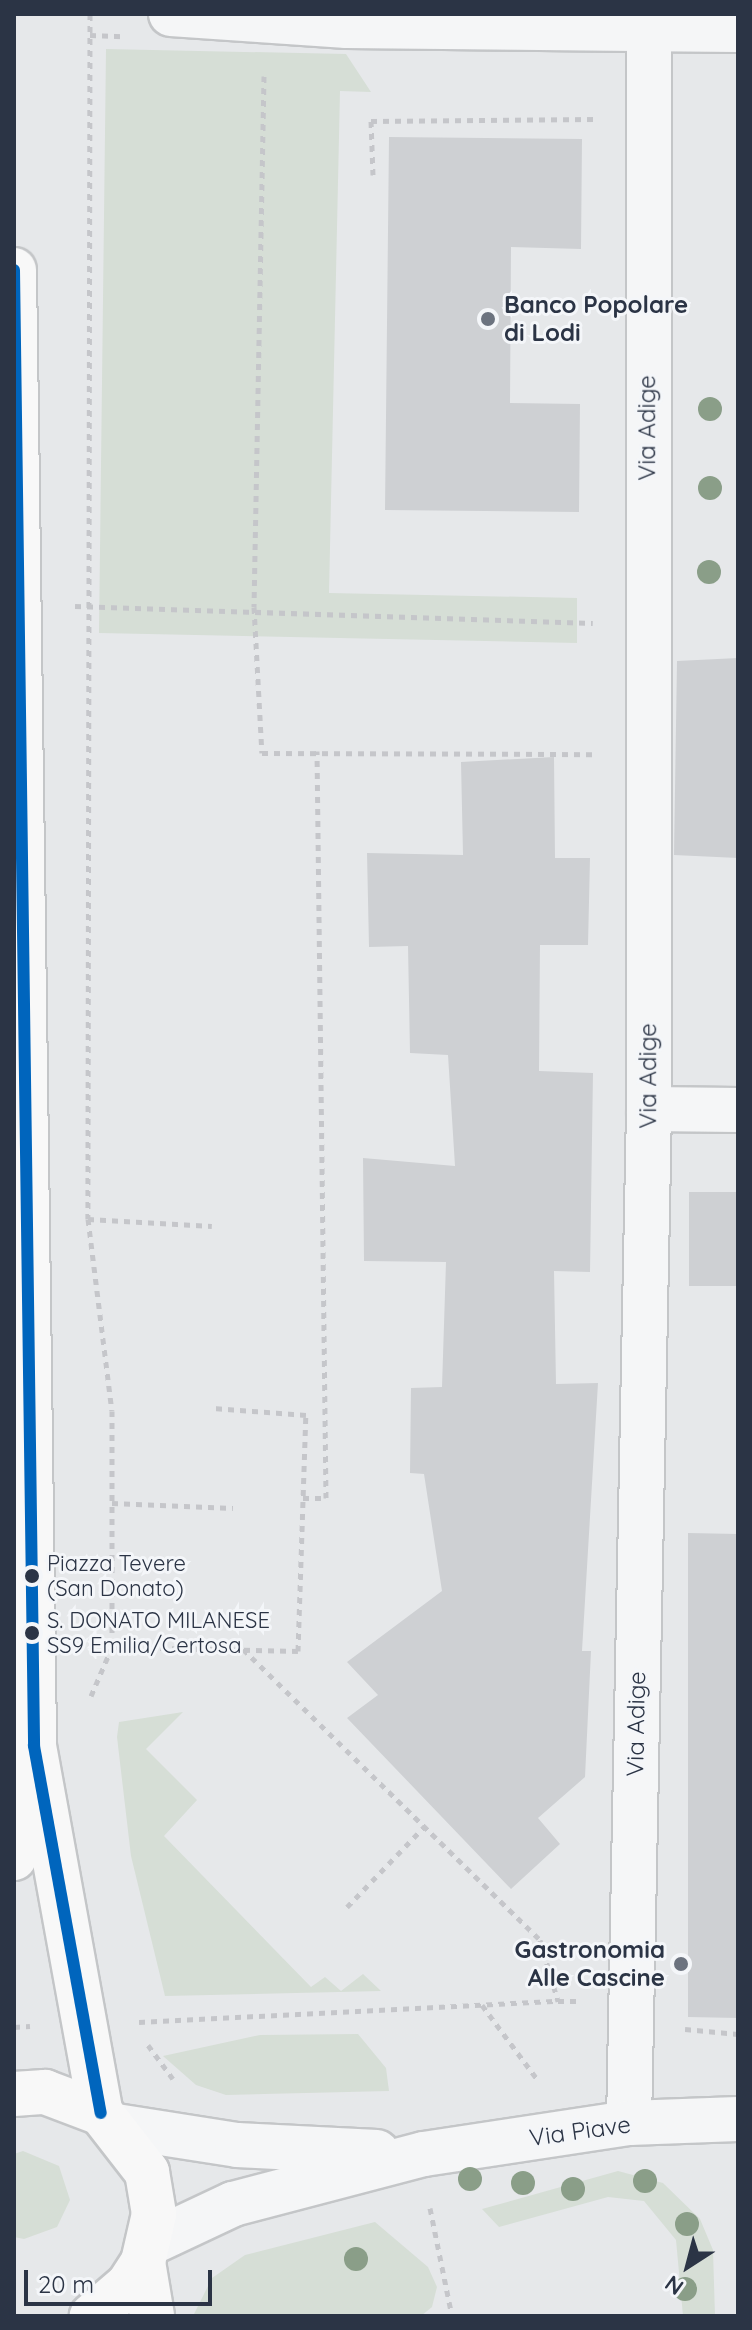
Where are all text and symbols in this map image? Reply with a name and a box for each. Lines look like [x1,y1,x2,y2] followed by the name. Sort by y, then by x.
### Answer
[504,291,688,347] place label: Banco Popolare di Lodi
[479,310,497,328] marker: Banco Popolare di Lodi
[633,375,661,481] street label: Via Adige
[634,1023,662,1129] street label: Via Adige
[47,1550,186,1602] place label: Piazza Tevere (San Donato)
[24,1568,40,1584] marker: Piazza Tevere (San Donato)
[47,1607,270,1658] place label: S. DONATO MILANESE SS9 Emilia/Certosa
[24,1625,40,1641] marker: S. DONATO MILANESE SS9 Emilia/Certosa
[621,1671,651,1777] street label: Via Adige
[514,1936,665,1992] place label: Gastronomia Alle Cascine
[672,1955,690,1973] marker: Gastronomia Alle Cascine
[527,2110,633,2152] street label: Via Piave
[648,2226,728,2306] north arrow
[28,2254,216,2304] scale bar
[38,2269,94,2299] text: 20 m
[659,2269,689,2302] text: N

